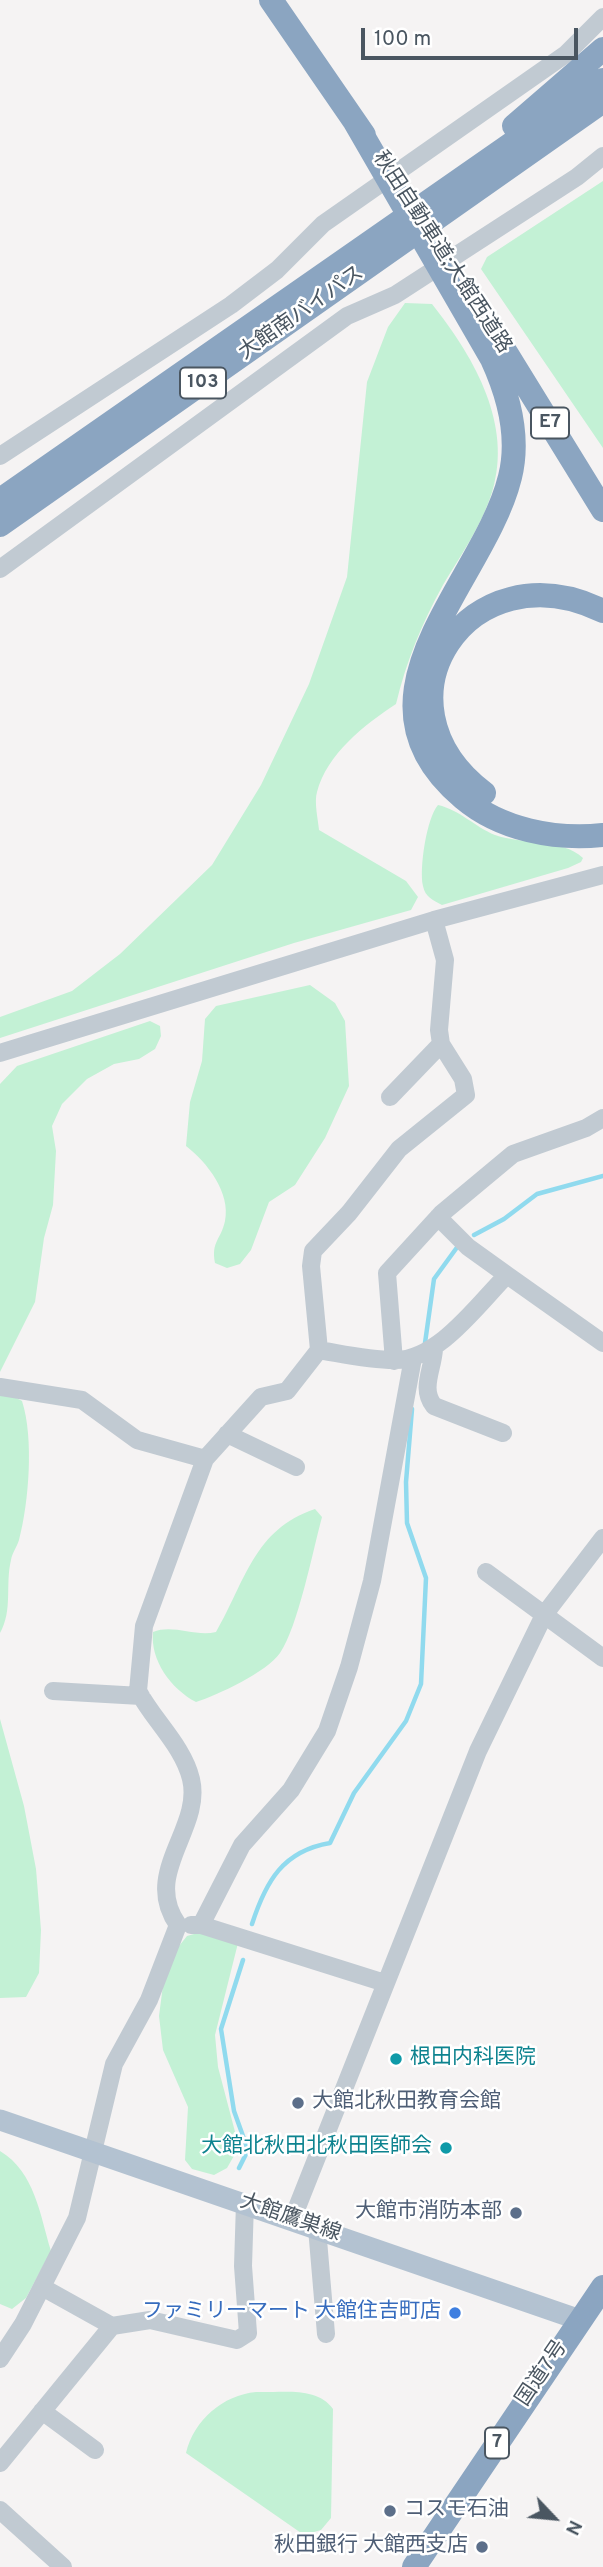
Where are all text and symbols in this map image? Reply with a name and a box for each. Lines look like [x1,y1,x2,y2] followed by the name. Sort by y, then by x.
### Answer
[365,14,582,58] scale bar
[374,26,431,53] text: 100 m
[366,147,516,359] street label: 秋田自動車道;大館西道路
[235,262,369,366] street label: 大館南バイパス
[180,368,226,398] road number: 103
[531,408,569,438] road number: E7
[410,2046,536,2072] place label: 根田内科医院
[388,2051,404,2067] marker: 根田内科医院
[312,2090,501,2116] place label: 大館北秋田教育会館
[290,2095,306,2111] marker: 大館北秋田教育会館
[201,2135,432,2161] place label: 大館北秋田北秋田医師会
[438,2140,454,2156] marker: 大館北秋田北秋田医師会
[236,2190,344,2248] street label: 大館鷹巣線
[355,2200,502,2226] place label: 大館市消防本部
[508,2205,524,2221] marker: 大館市消防本部
[142,2300,441,2326] place label: ファミリーマート 大館住吉町店
[447,2305,463,2321] marker: ファミリーマート 大館住吉町店
[512,2336,574,2412] street label: 国道7号
[485,2428,509,2458] road number: 7
[519,2483,589,2553] north arrow
[404,2498,509,2524] place label: コスモ石油
[382,2503,398,2519] marker: コスモ石油
[559,2516,587,2539] text: N
[274,2534,468,2560] place label: 秋田銀行 大館西支店
[474,2539,490,2555] marker: 秋田銀行 大館西支店

